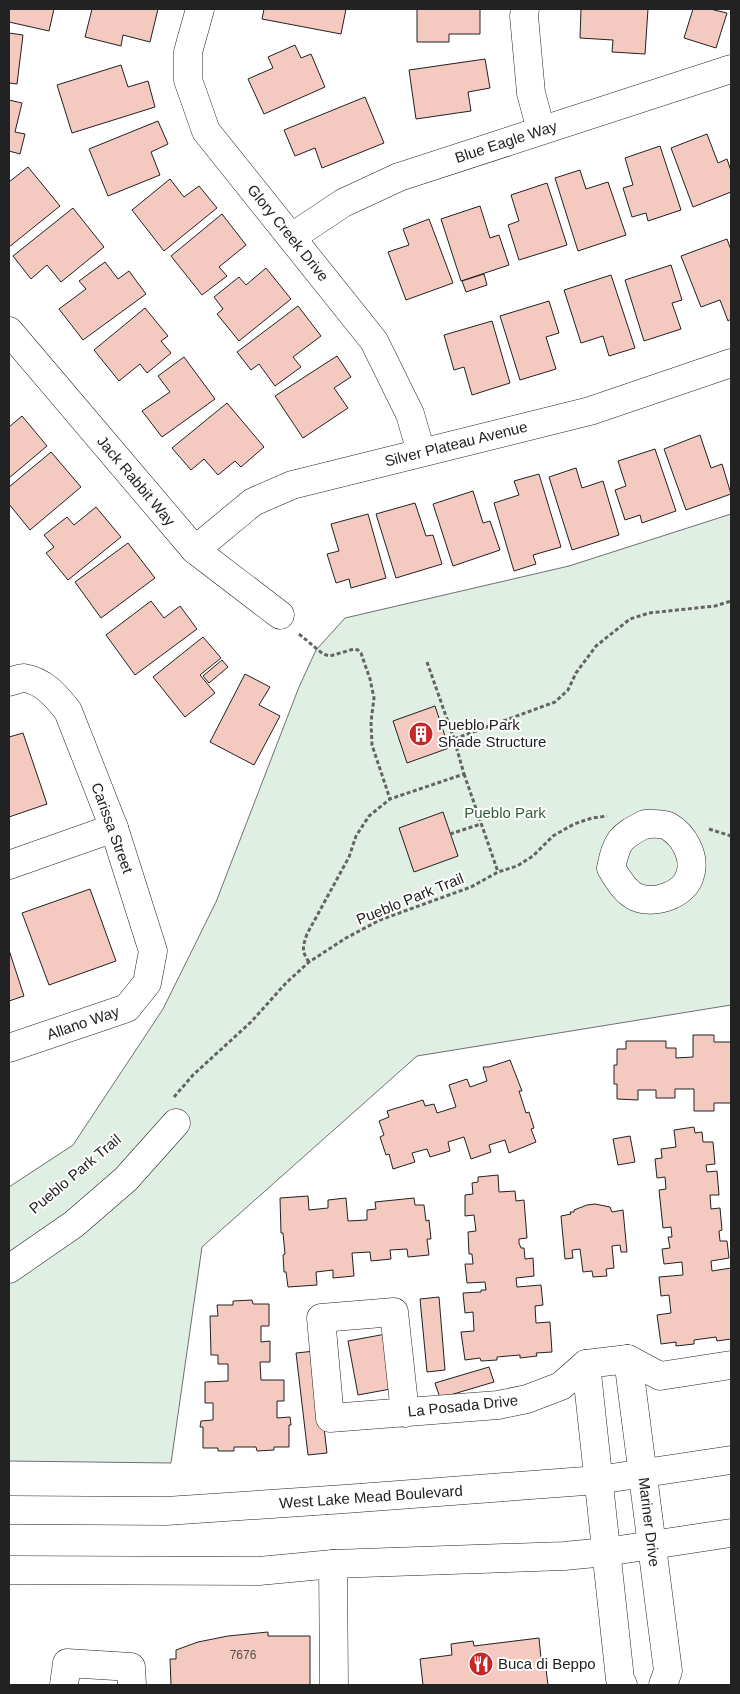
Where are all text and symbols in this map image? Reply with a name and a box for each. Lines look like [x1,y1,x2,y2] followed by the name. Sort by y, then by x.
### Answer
[453,117,559,166] street label: Blue Eagle Way
[244,181,332,284] street label: Glory Creek Drive
[383,418,529,469] street label: Silver Plateau Avenue
[94,432,179,529] street label: Jack Rabbit Way
[438,716,546,750] place label: Pueblo Park Shade Structure
[408,721,434,747] building icon: Pueblo Park Shade Structure
[88,780,137,876] street label: Carissa Street
[464,804,546,821] park label: Pueblo Park
[354,869,466,928] street label: Pueblo Park Trail
[44,1002,122,1043] street label: Allano Way
[25,1130,124,1217] street label: Pueblo Park Trail
[407,1391,519,1420] street label: La Posada Drive
[636,1476,663,1568] street label: Mariner Drive
[279,1482,463,1511] street label: West Lake Mead Boulevard
[230,1648,257,1662] house number: 7676
[468,1651,494,1677] restaurant icon: Buca di Beppo
[498,1655,596,1672] place label: Buca di Beppo

